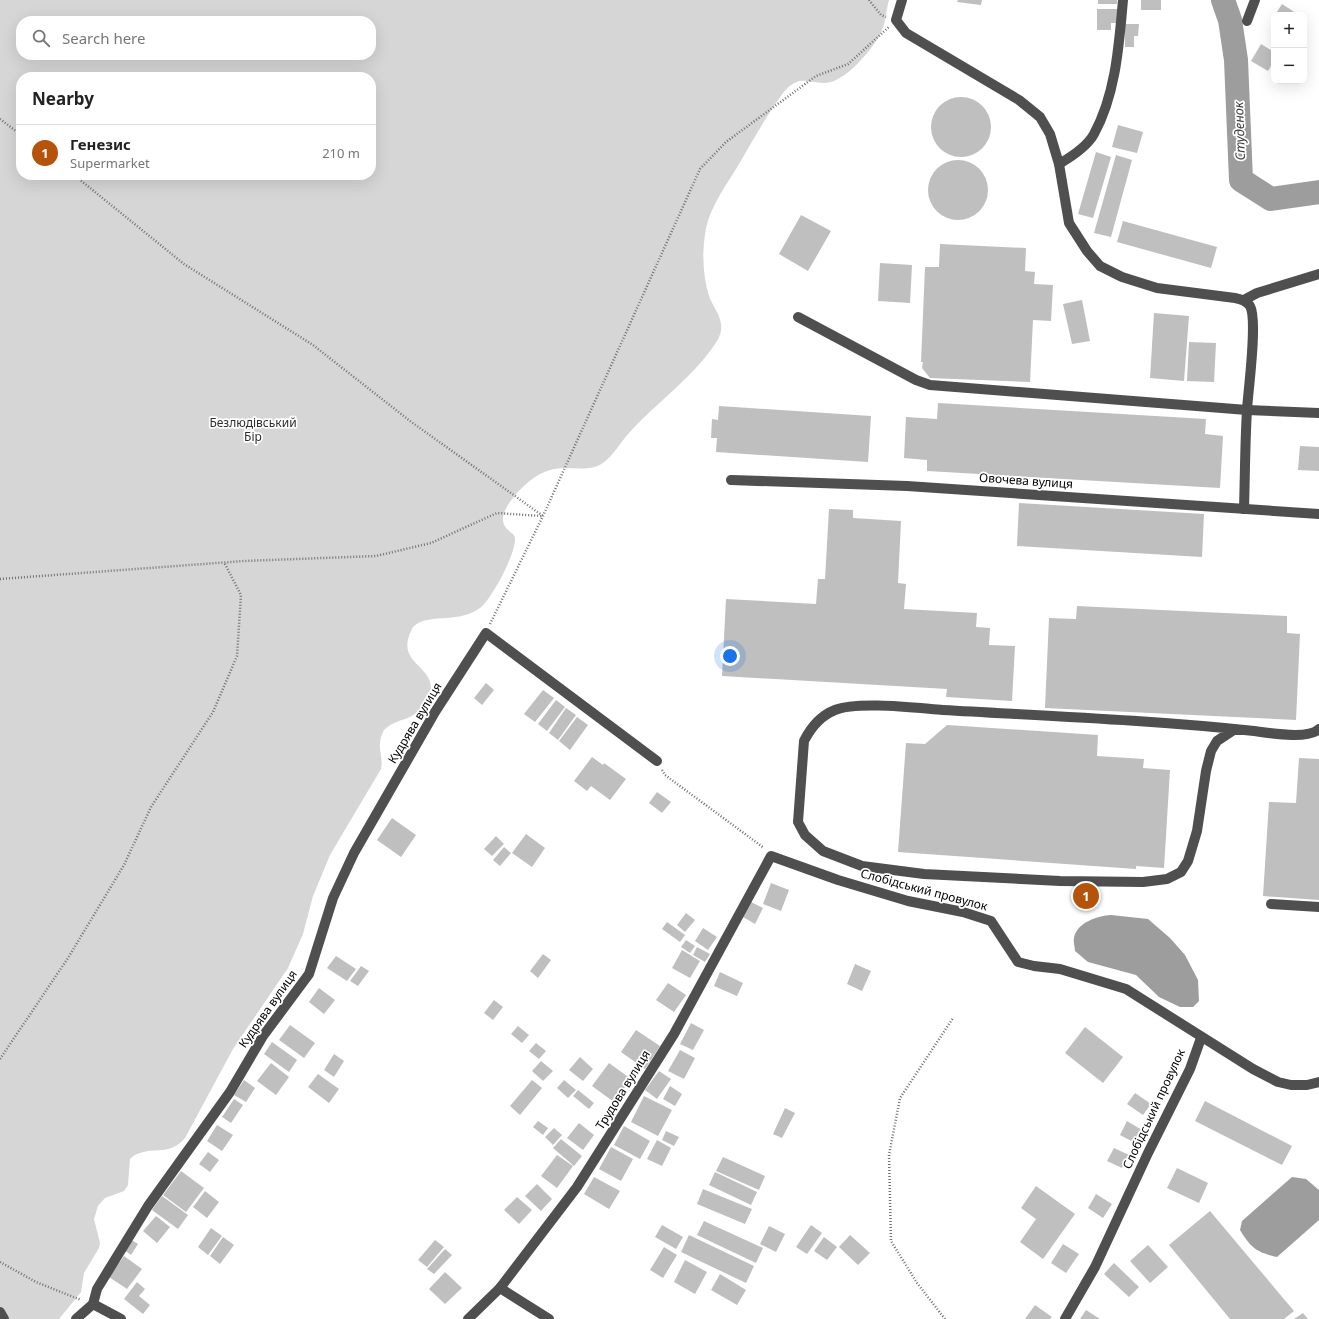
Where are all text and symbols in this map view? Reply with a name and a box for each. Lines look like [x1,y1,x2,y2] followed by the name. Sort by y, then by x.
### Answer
[1271,12,1307,84] map controls
[1271,12,1307,48] button: +
[16,16,376,60] search box
[30,27,52,49] icon: search
[62,28,145,48] text: Search here
[1271,48,1307,84] button: −
[32,87,94,110] text: Nearby
[1229,101,1249,161] water label: Студенок
[70,134,131,154] text: Генезис
[41,144,49,162] text: 1
[322,144,360,162] text: 210 m
[70,154,150,172] text: Supermarket
[209,414,297,445] park label: Безлюдівський Бір
[979,469,1074,492] street label: Овочева вулиця
[720,646,740,666] your location
[384,679,445,766] street label: Кудрява вулиця
[859,864,990,915] street label: Слобідський провулок
[1073,881,1099,911] pin: 1
[234,966,301,1051] street label: Кудрява вулиця
[1118,1045,1189,1172] street label: Слобідський провулок
[591,1047,654,1133] street label: Трудова вулиця

